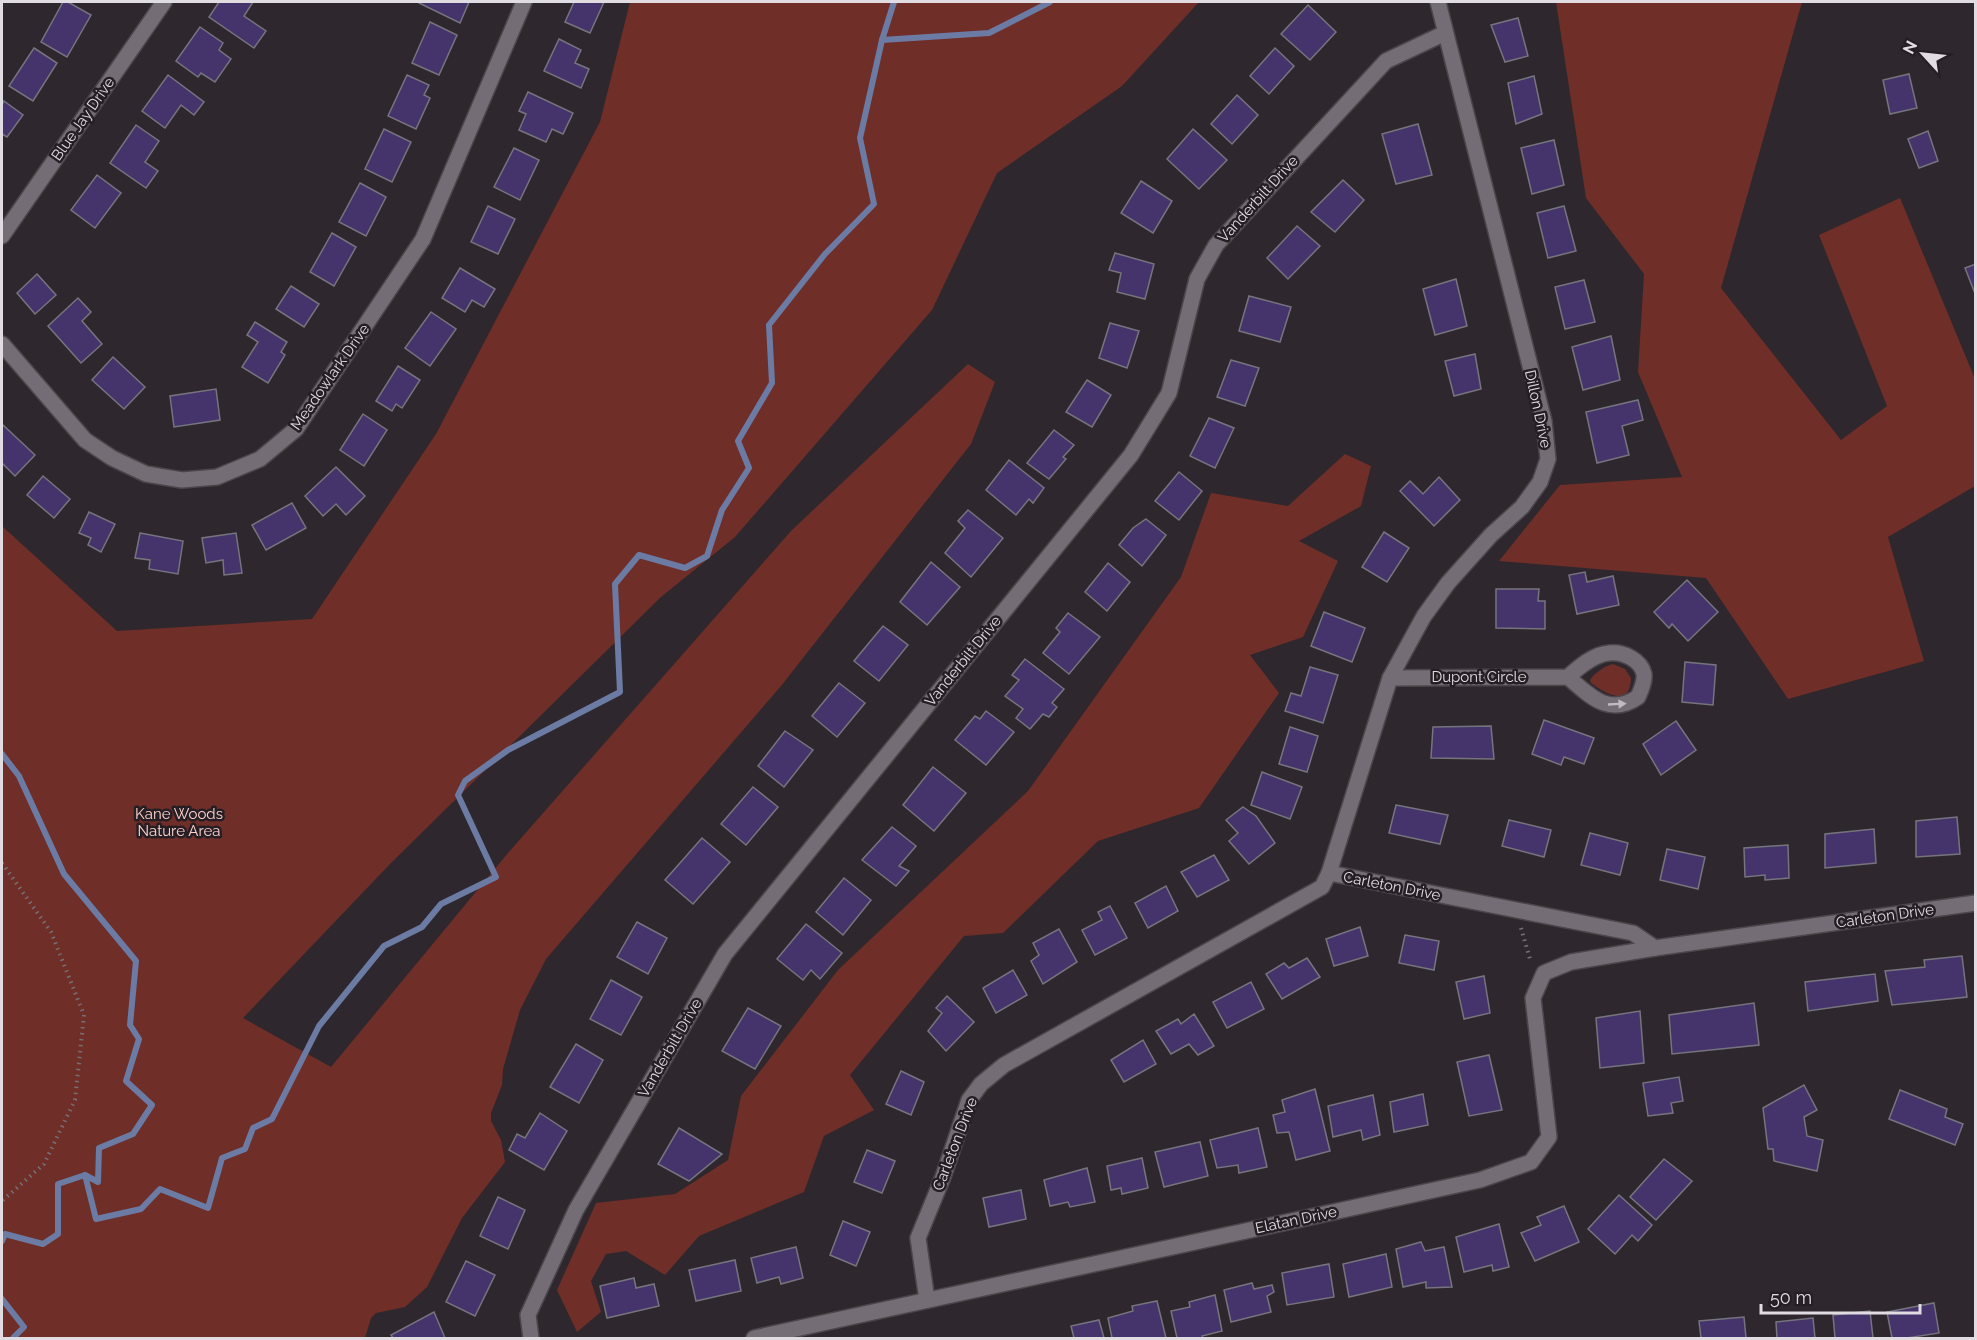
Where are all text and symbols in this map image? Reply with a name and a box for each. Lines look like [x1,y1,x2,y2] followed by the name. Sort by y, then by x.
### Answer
[1893,24,1953,84] north arrow
[1899,38,1921,57] text: N
[48,74,118,164] street label: Blue Jay Drive
[1214,152,1302,246] street label: Vanderbilt Drive
[287,320,373,433] street label: Meadowlark Drive
[1521,368,1555,450] street label: Dillon Drive
[921,612,1005,710] street label: Vanderbilt Drive
[1431,668,1527,686] street label: Dupont Circle
[1608,700,1627,709] one-way arrow
[135,805,223,840] park label: Kane Woods Nature Area
[1342,868,1442,904] street label: Carleton Drive
[1835,900,1935,932] street label: Carleton Drive
[634,995,706,1101] street label: Vanderbilt Drive
[929,1095,981,1193] street label: Carleton Drive
[1254,1203,1339,1237] street label: Elatan Drive
[1761,1277,1920,1315] scale bar
[1770,1287,1812,1308] text: 50 m

